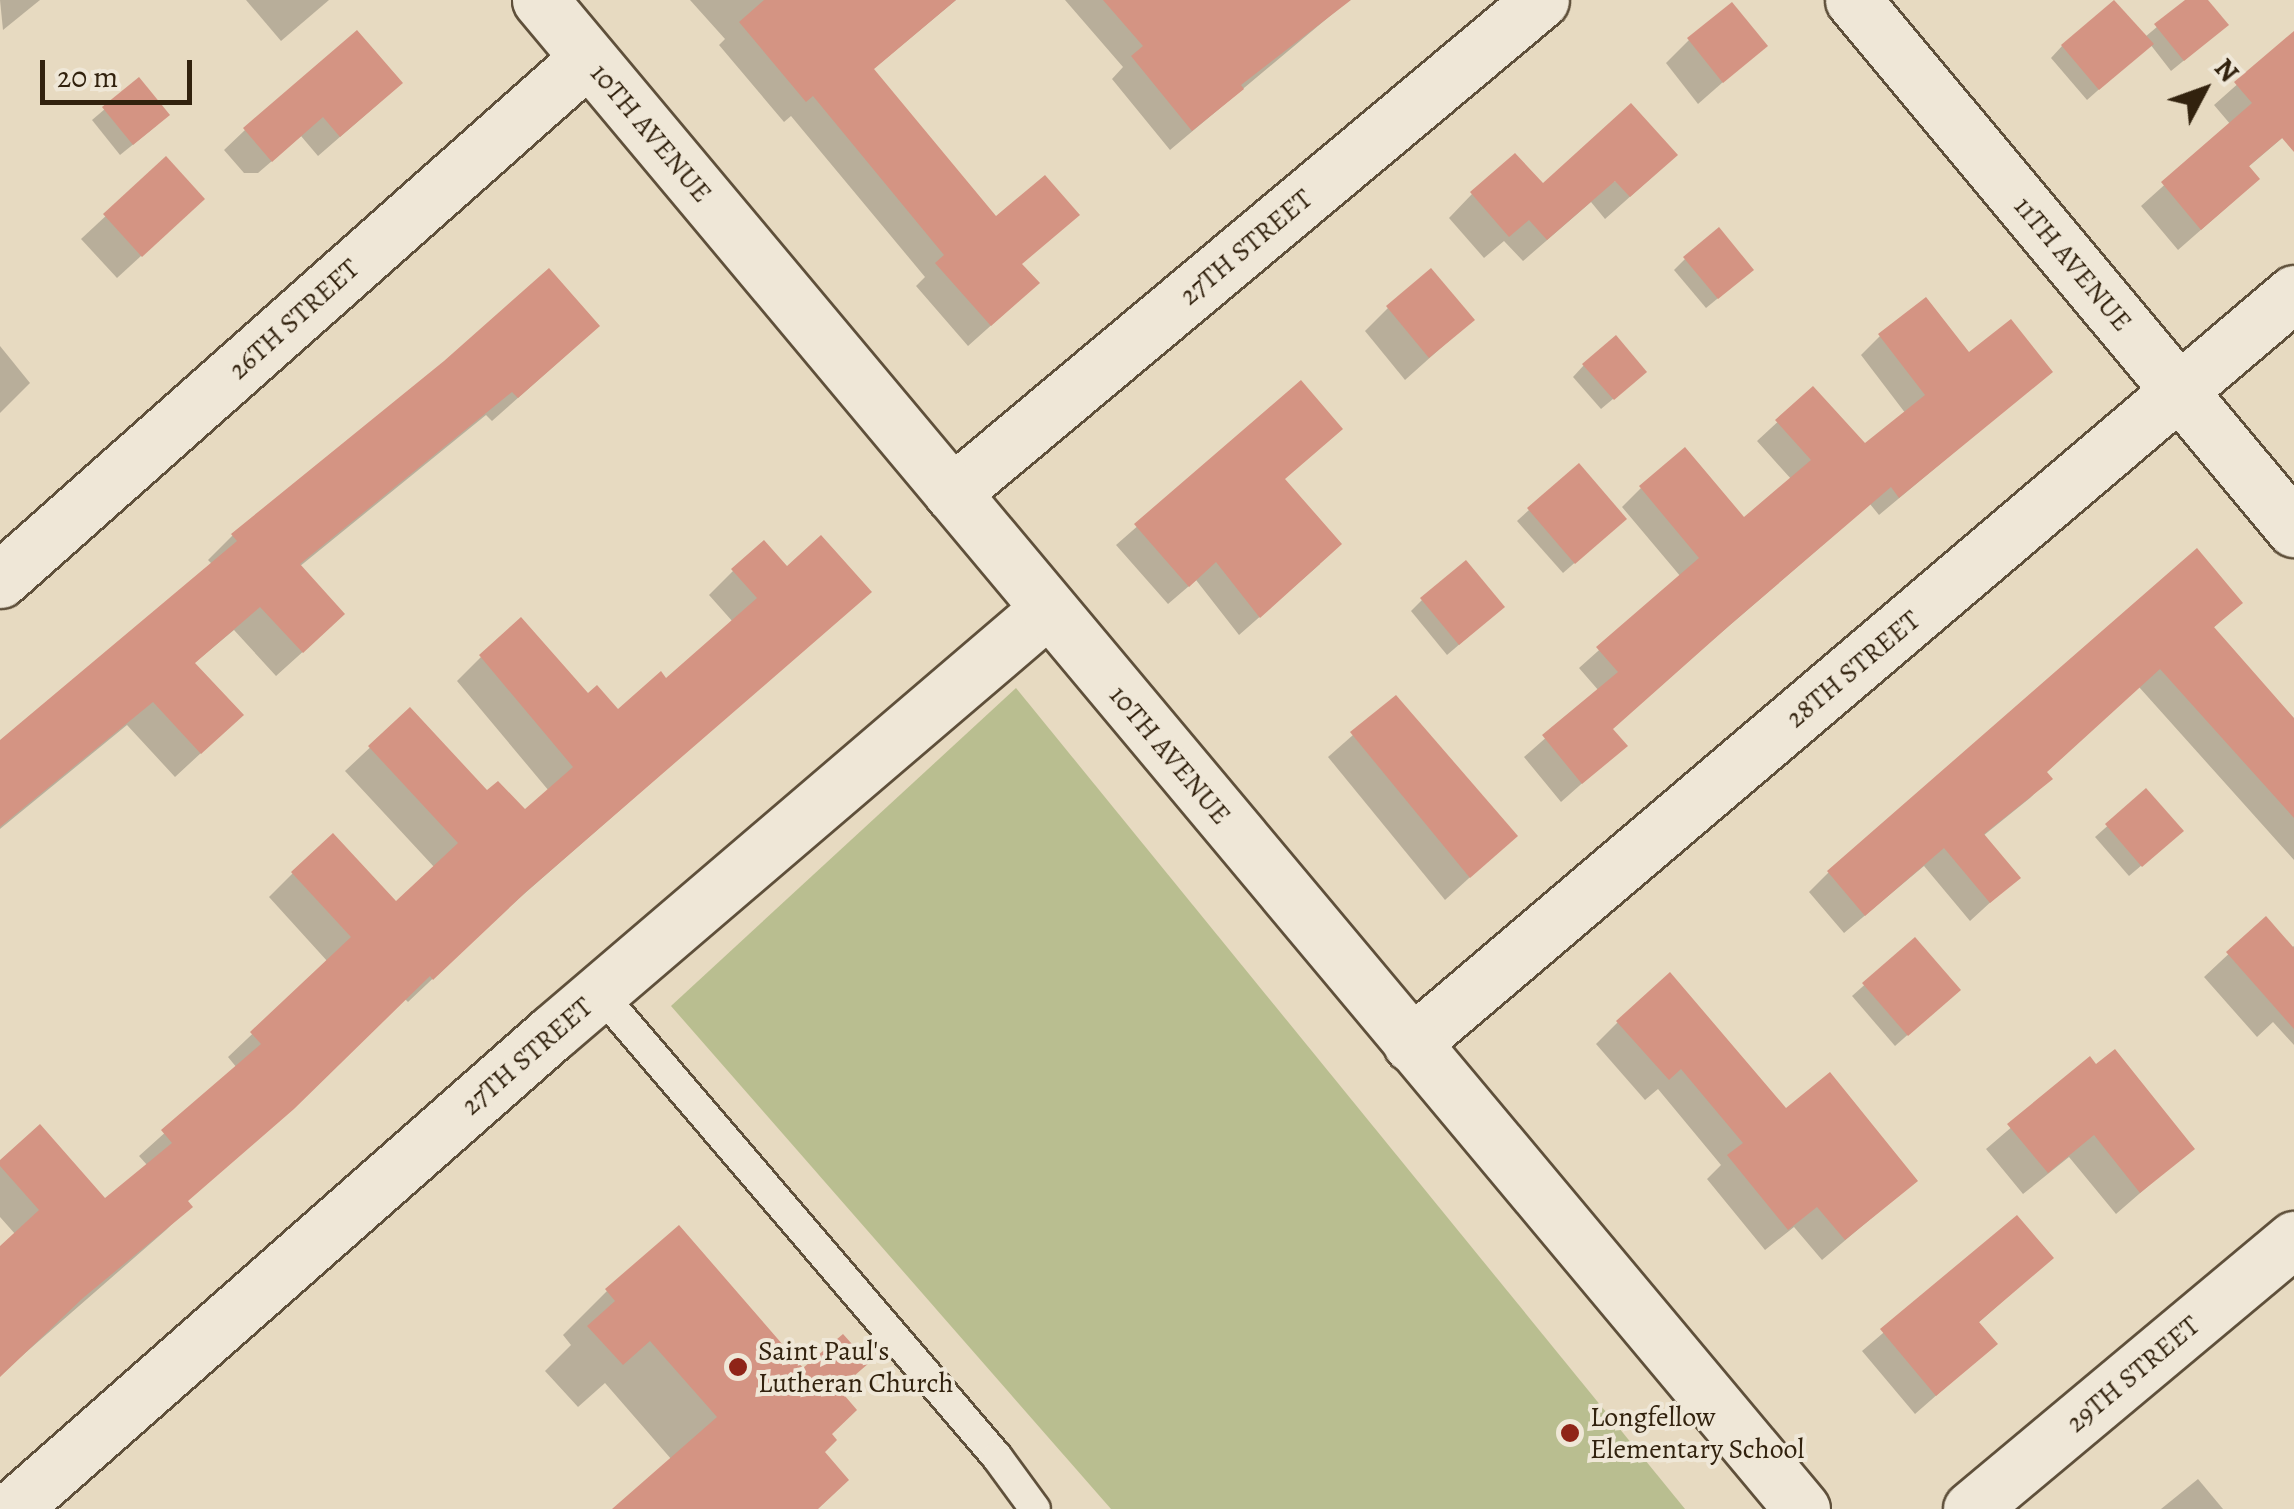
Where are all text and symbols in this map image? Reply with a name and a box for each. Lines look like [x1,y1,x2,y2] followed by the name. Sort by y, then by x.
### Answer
[45,40,198,102] scale bar
[2154,40,2254,140] north arrow
[2206,50,2248,90] text: N
[57,57,118,97] text: 20 m
[583,57,719,209] street label: 10TH AVENUE
[1173,182,1319,312] street label: 27TH STREET
[2007,190,2139,338] street label: 11TH AVENUE
[222,252,366,386] street label: 26TH STREET
[1779,603,1927,735] street label: 28TH STREET
[1102,679,1238,831] street label: 10TH AVENUE
[455,990,599,1122] street label: 27TH STREET
[2060,1309,2206,1439] street label: 29TH STREET
[758,1334,953,1400] place label: Saint Paul's Lutheran Church
[727,1356,749,1378] marker: Saint Paul's Lutheran Church
[1590,1400,1804,1466] place label: Longfellow Elementary School
[1559,1422,1581,1444] marker: Longfellow Elementary School

